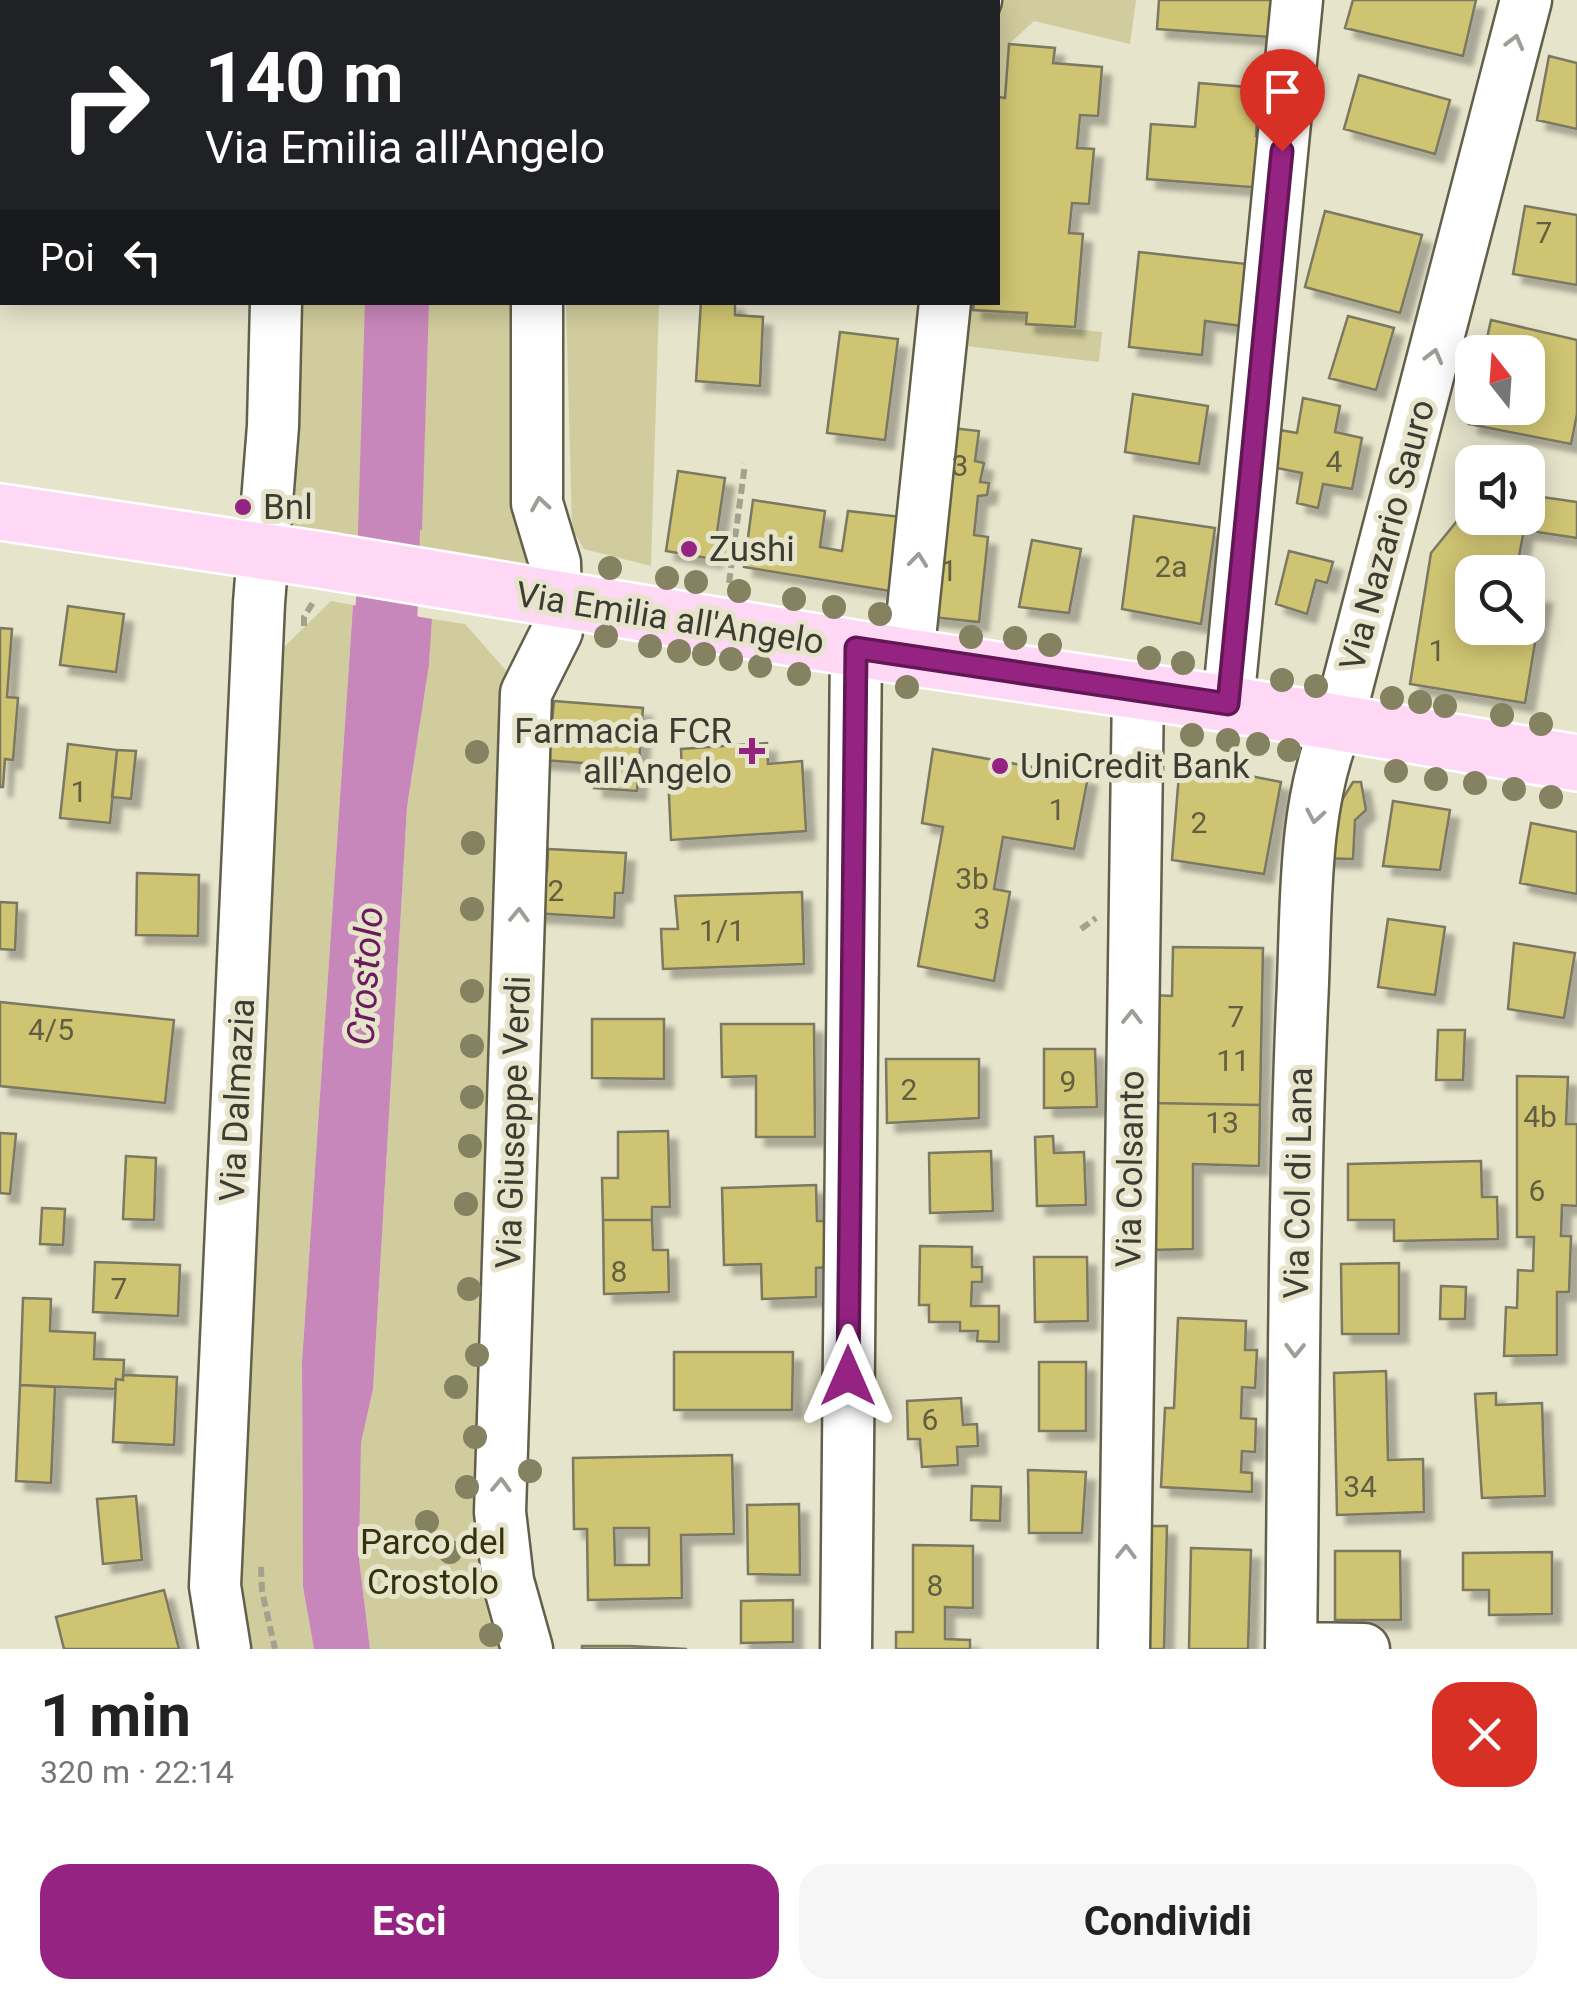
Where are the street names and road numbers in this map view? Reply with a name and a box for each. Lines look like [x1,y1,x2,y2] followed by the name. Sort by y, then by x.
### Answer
[1332,395,1443,675] street label: Via Nazario Sauro
[513,574,827,663] street label: Via Emilia all'Angelo
[488,975,539,1269] street label: Via Giuseppe Verdi
[212,997,263,1203] street label: Via Dalmazia
[1276,1067,1321,1299] street label: Via Col di Lana
[1108,1070,1153,1268] street label: Via Colsanto

